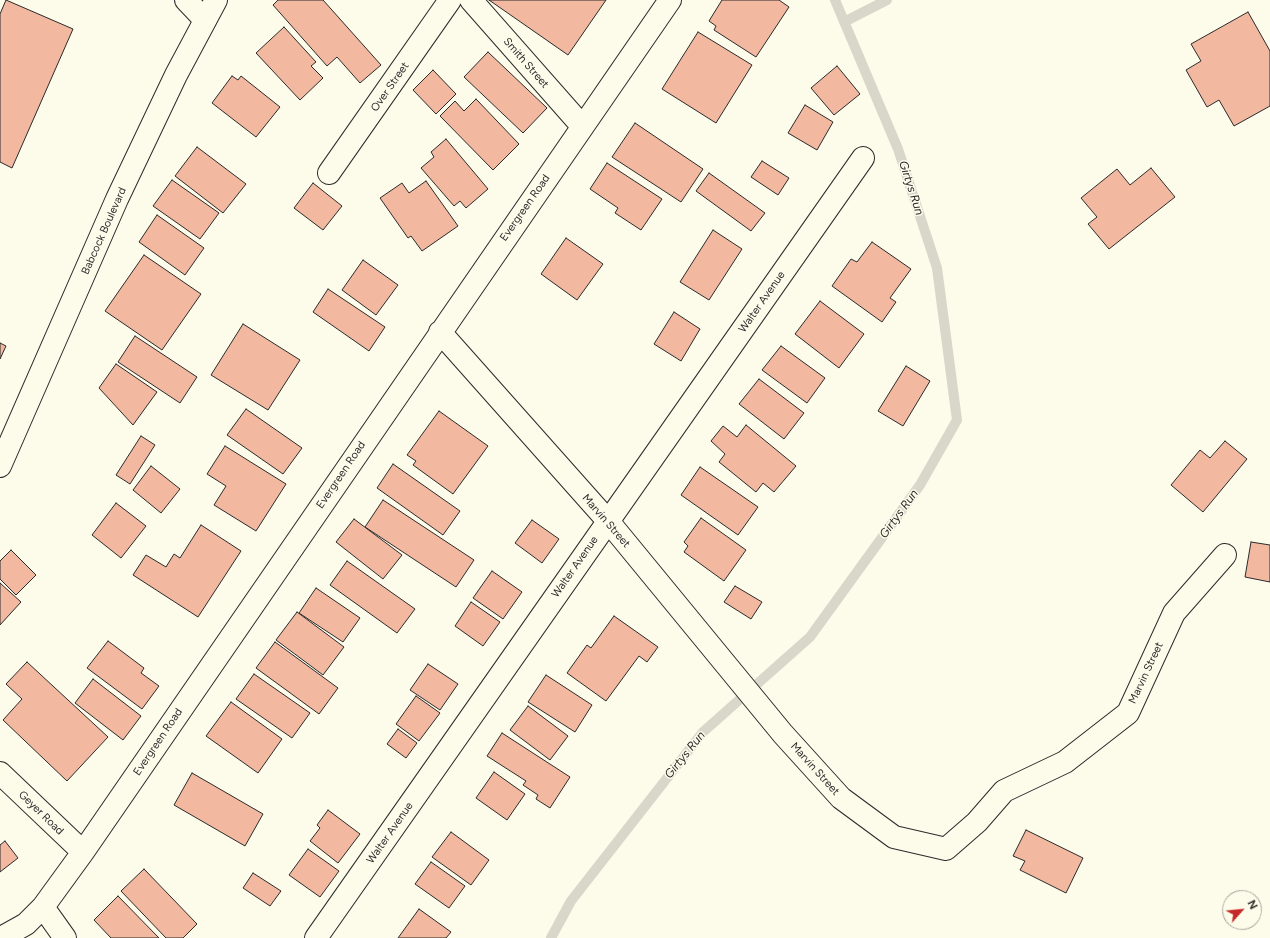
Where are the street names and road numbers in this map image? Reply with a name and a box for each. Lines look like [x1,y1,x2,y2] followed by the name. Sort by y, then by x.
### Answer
[501,35,551,91] street label: Smith Street
[368,60,412,114] street label: Over Street
[497,172,553,244] street label: Evergreen Road
[79,185,129,277] street label: Babcock Boulevard
[736,269,788,335] street label: Walter Avenue
[314,439,368,511] street label: Evergreen Road
[579,492,633,550] street label: Marvin Street
[549,534,601,600] street label: Walter Avenue
[1126,640,1166,706] street label: Marvin Street
[131,706,185,778] street label: Evergreen Road
[788,740,842,798] street label: Marvin Street
[16,788,66,838] street label: Geyer Road
[364,800,416,866] street label: Walter Avenue

